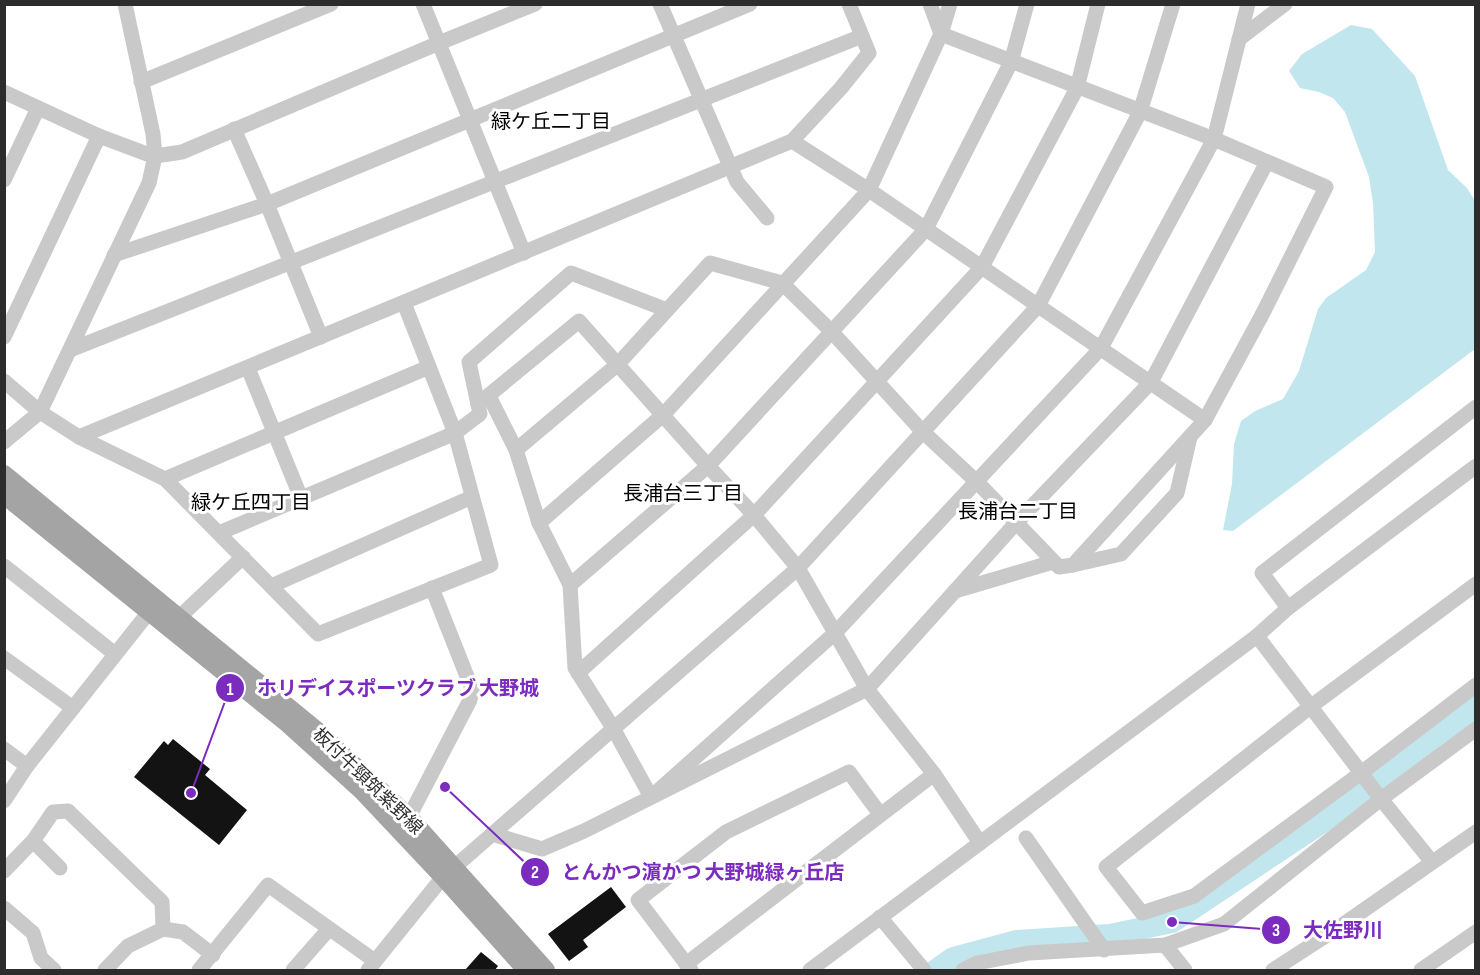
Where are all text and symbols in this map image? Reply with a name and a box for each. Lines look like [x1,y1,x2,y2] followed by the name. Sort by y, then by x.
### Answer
[491,110,611,134] district label: 緑ケ丘二丁目
[623,482,743,506] district label: 長浦台三丁目
[191,491,311,515] district label: 緑ケ丘四丁目
[958,500,1078,524] district label: 長浦台二丁目
[215,669,552,707] callout: ホリデイスポーツクラブ 大野城
[257,677,539,701] text: ホリデイスポーツクラブ 大野城
[226,679,234,700] text: 1
[309,724,427,839] street label: 板付牛頸筑紫野線
[520,853,857,891] callout: とんかつ濵かつ 大野城緑ヶ丘店
[561,861,845,885] text: とんかつ濵かつ 大野城緑ヶ丘店
[531,862,539,883] text: 2
[1261,911,1395,949] callout: 大佐野川
[1303,919,1383,943] text: 大佐野川
[1272,920,1280,941] text: 3

